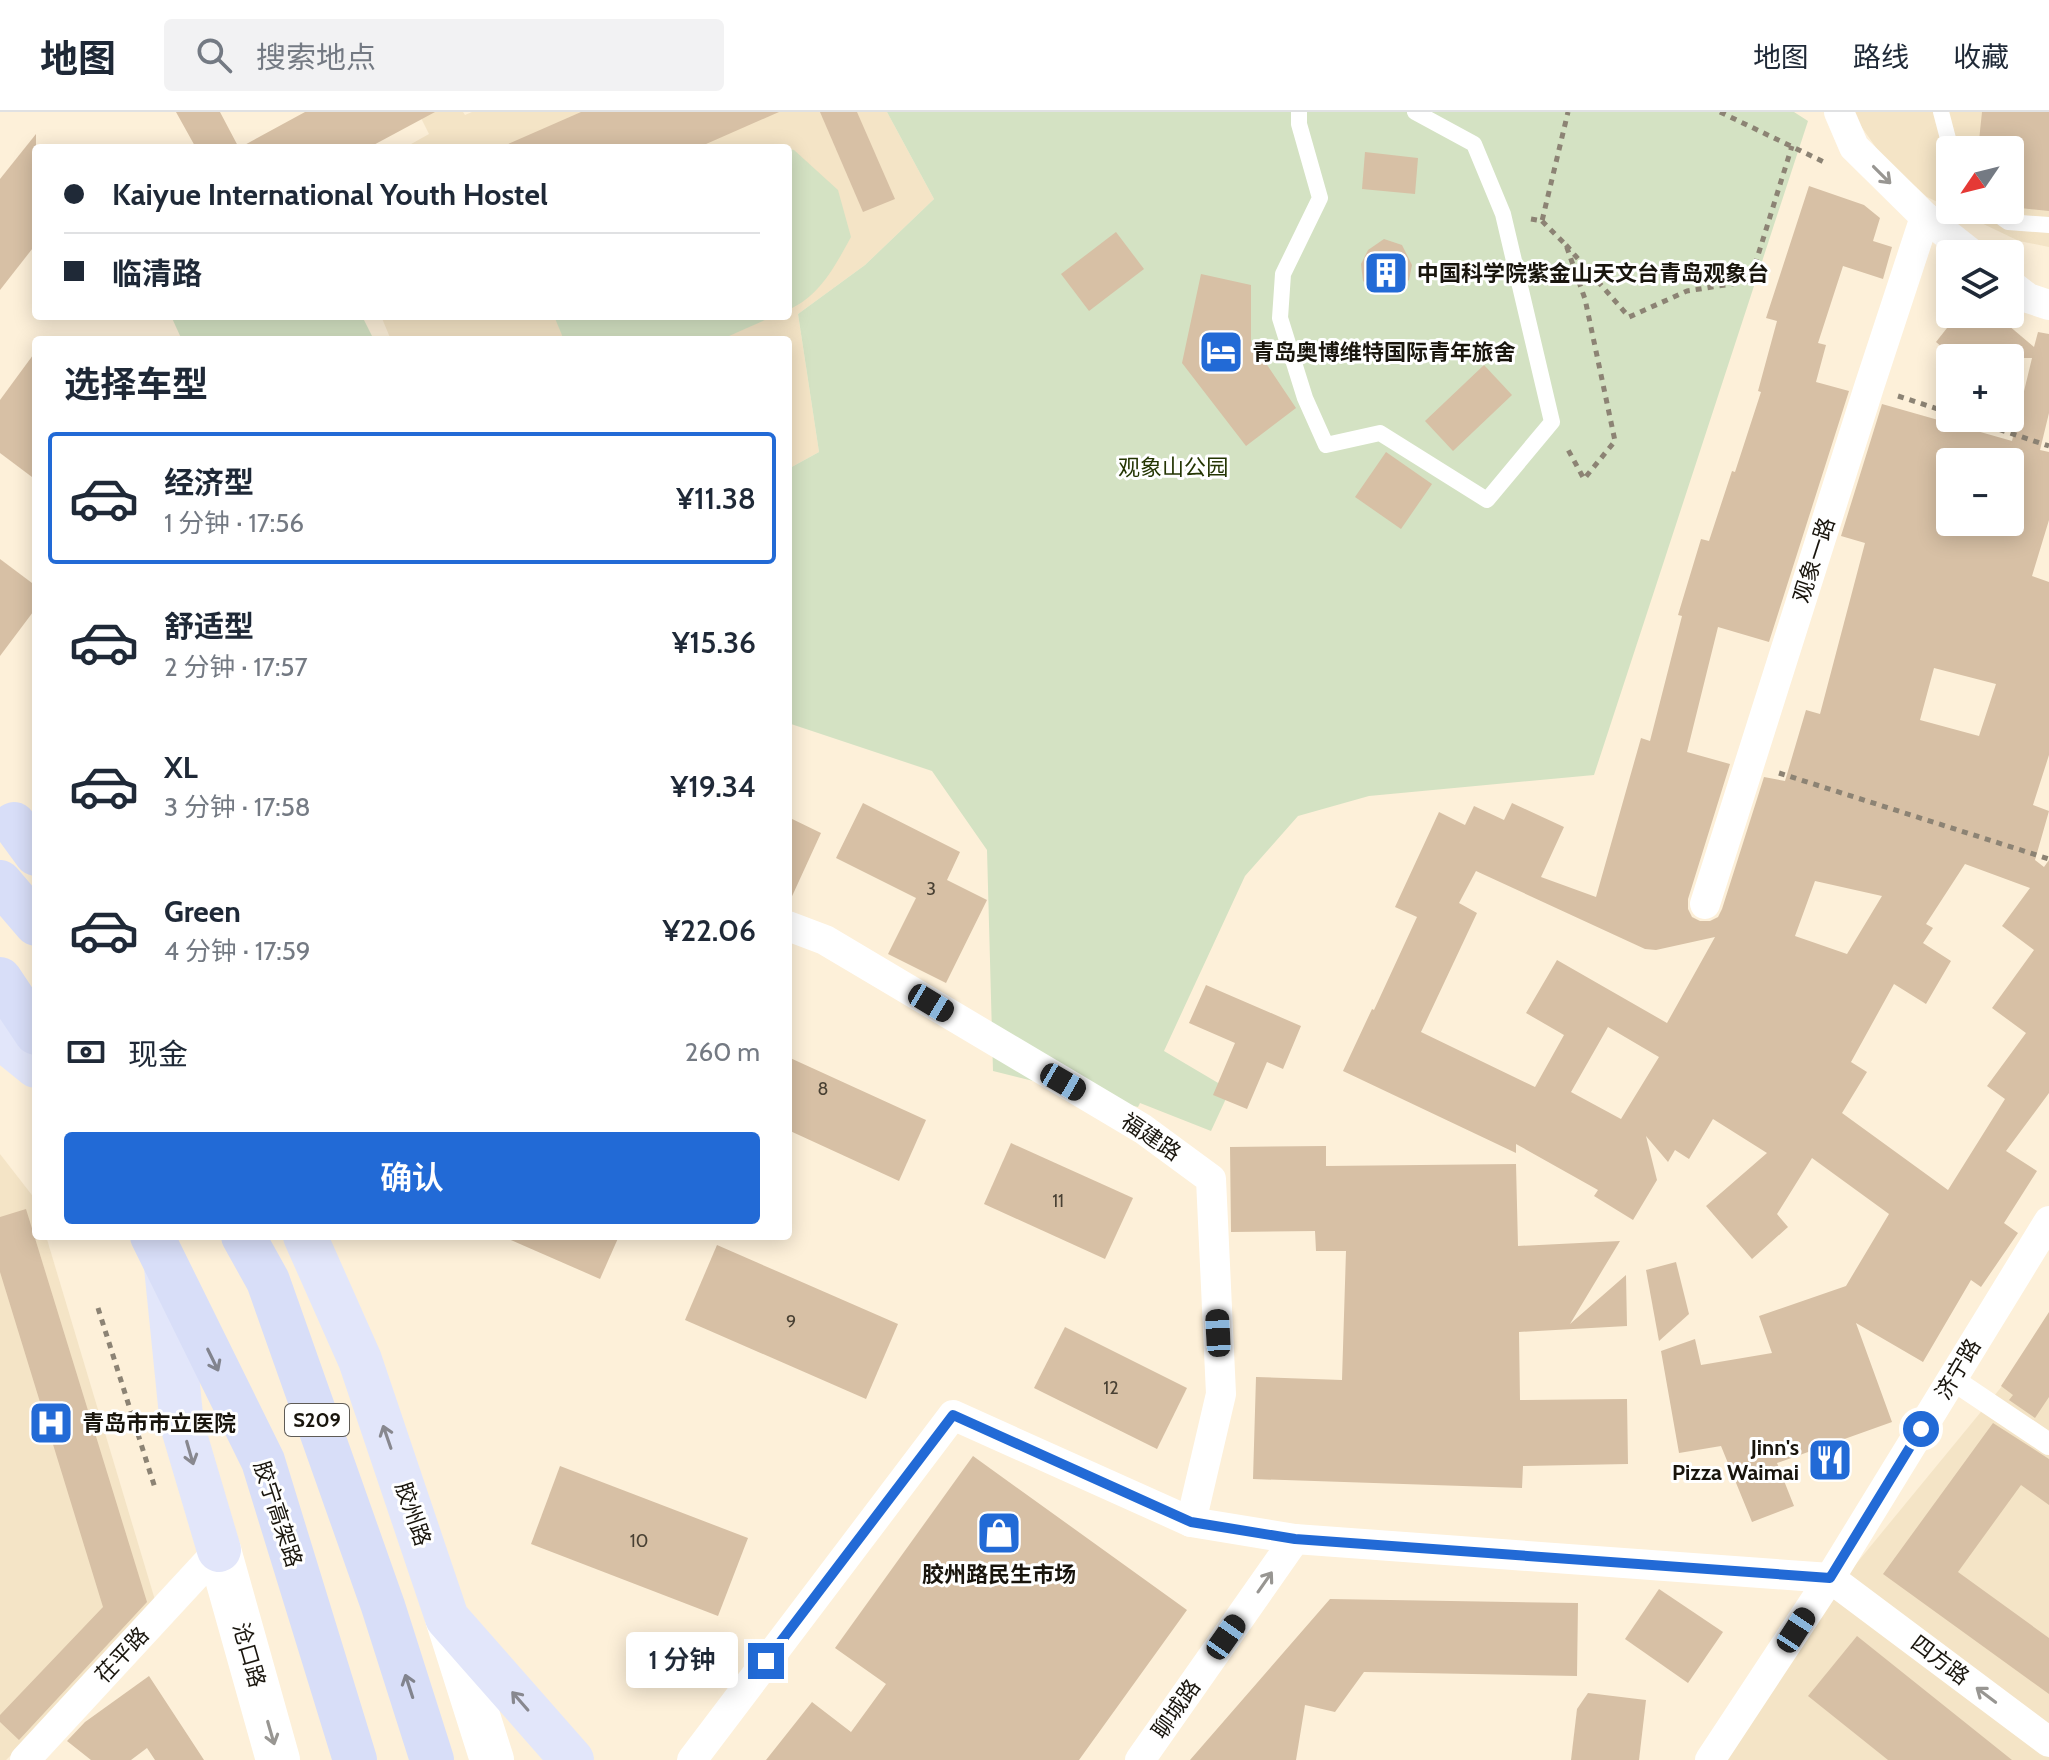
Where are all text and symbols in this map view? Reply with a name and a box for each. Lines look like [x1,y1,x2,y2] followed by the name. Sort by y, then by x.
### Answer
[164,19,724,91] search box
[192,33,236,77] icon: search
[40,35,116,82] text: 地图
[256,39,376,76] text: 搜索地点
[1753,40,1809,74] text: 地图
[1853,40,1909,74] text: 路线
[1953,40,2009,74] text: 收藏
[1936,136,2024,224] north arrow
[1936,136,2024,536] map controls
[1873,165,1892,185] one-way arrow
[112,176,548,213] text: Kaiyue International Youth Hostel
[1936,240,2024,328] button: layers
[1362,249,1410,297] building icon: 中国科学院紫金山天文台青岛观象台
[112,255,202,292] text: 临清路
[1417,260,1769,287] place label: 中国科学院紫金山天文台青岛观象台
[1197,328,1245,376] hotel icon: 青岛奥博维特国际青年旅舍
[1252,339,1516,366] place label: 青岛奥博维特国际青年旅舍
[1936,344,2024,432] button: +
[64,362,208,406] text: 选择车型
[1936,448,2024,536] button: −
[1118,454,1228,481] park label: 观象山公园
[68,462,140,534] icon: car
[164,464,254,501] text: 经济型
[676,480,756,517] text: ¥11.38
[164,507,304,539] text: 1 分钟 · 17:56
[1788,514,1840,606] street label: 观象一路
[68,606,140,678] icon: car
[164,608,254,645] text: 舒适型
[672,624,756,661] text: ¥15.36
[164,651,307,683] text: 2 分钟 · 17:57
[164,749,198,786] text: XL
[68,750,140,822] icon: car
[670,768,756,805] text: ¥19.34
[164,791,311,823] text: 3 分钟 · 17:58
[926,878,936,900] house number: 3
[164,893,241,930] text: Green
[68,894,140,966] icon: car
[663,912,756,949] text: ¥22.06
[164,935,311,967] text: 4 分钟 · 17:59
[904,980,958,1026] car
[64,1030,108,1074] icon: cash
[128,1036,188,1073] text: 现金
[685,1036,760,1068] text: 260 m
[1036,1060,1090,1104] car
[818,1078,828,1100] house number: 8
[1116,1107,1186,1167] street label: 福建路
[64,1132,760,1224] button: 确认
[1052,1190,1064,1212] house number: 11
[1205,1308,1231,1358] car
[786,1311,796,1333] house number: 9
[1929,1334,1987,1404] street label: 济宁路
[205,1347,221,1371] one-way arrow
[1103,1377,1119,1399] house number: 12
[27,1399,75,1447] hospital icon: 青岛市市立医院
[285,1404,349,1436] road number: S209
[82,1410,236,1437] place label: 青岛市市立医院
[1903,1411,1939,1447] route start
[378,1425,393,1450] one-way arrow
[1672,1434,1799,1486] place label: Jinn's Pizza Waimai
[1806,1436,1854,1484] restaurant icon: Jinn's Pizza Waimai
[183,1439,198,1465] one-way arrow
[248,1458,308,1570] street label: 胶宁高架路
[389,1478,437,1550] street label: 胶州路
[975,1509,1023,1557] shop icon: 胶州路民生市场
[630,1530,648,1552] house number: 10
[922,1561,1076,1588] place label: 胶州路民生市场
[1257,1571,1273,1593] one-way arrow
[1773,1603,1819,1657] car
[1202,1610,1250,1664] car
[227,1620,271,1690] street label: 沧口路
[90,1622,154,1688] street label: 茌平路
[1906,1629,1974,1691] street label: 四方路
[626,1633,738,1689] callout: 1 分钟
[748,1643,784,1679] route end
[648,1644,716,1676] text: 1 分钟
[400,1673,415,1698] one-way arrow
[1146,1674,1206,1744] street label: 聊城路
[1976,1687,1998,1703] one-way arrow
[512,1692,530,1712] one-way arrow
[264,1720,279,1746] one-way arrow

